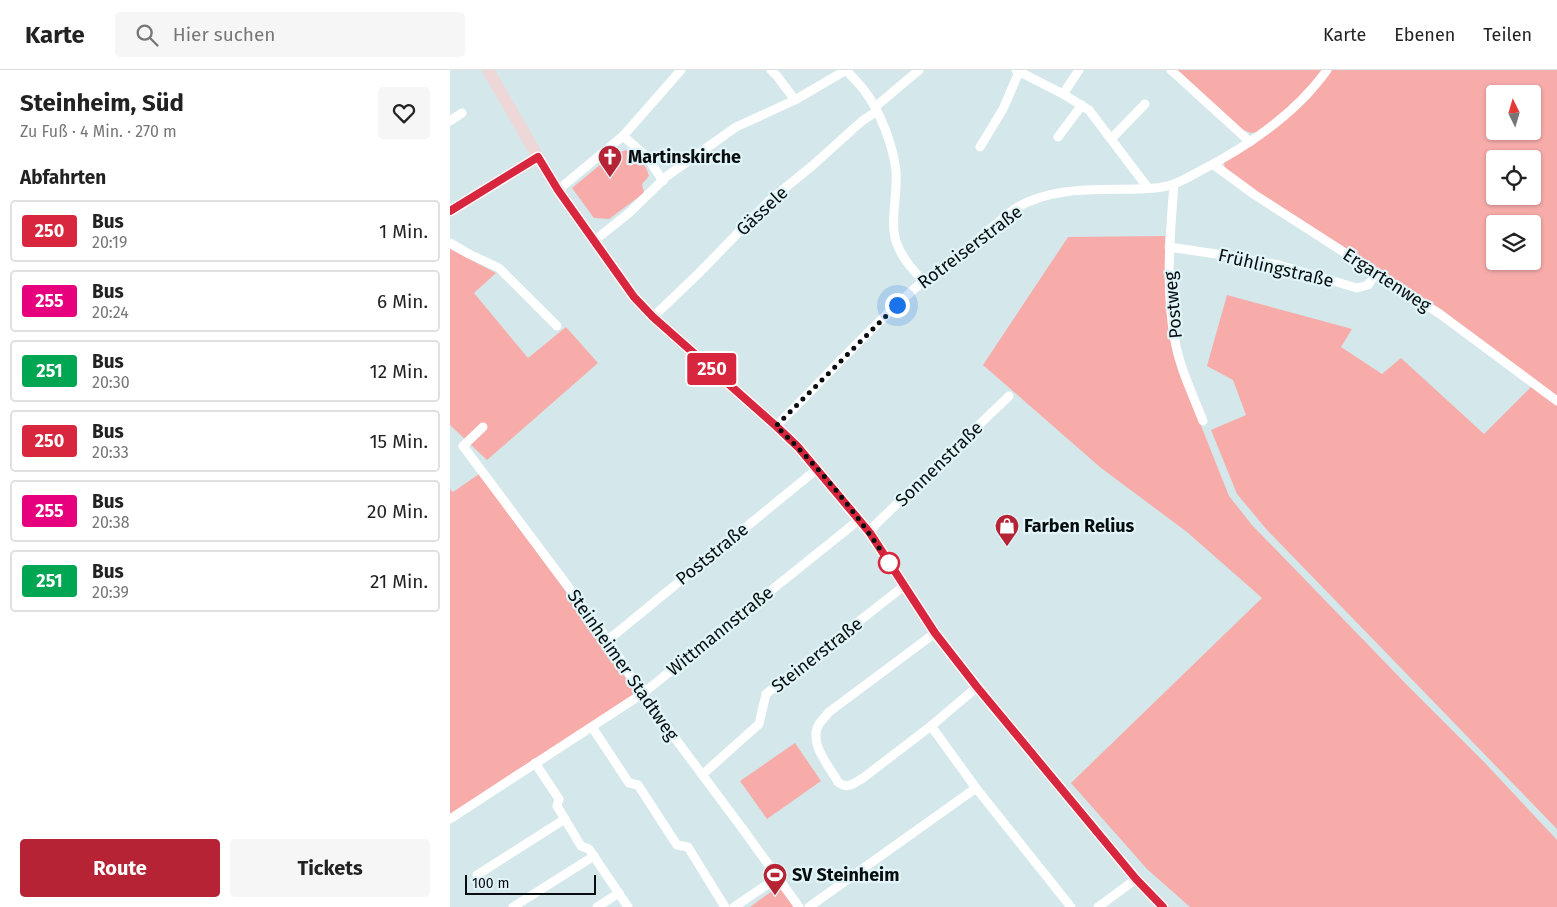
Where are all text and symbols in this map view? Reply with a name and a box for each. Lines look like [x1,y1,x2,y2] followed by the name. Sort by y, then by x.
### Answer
[115,12,465,57] search box
[25,21,85,49] text: Karte
[133,21,161,49] icon: search
[173,23,275,46] text: Hier suchen
[1323,24,1366,46] text: Karte
[1394,24,1455,46] text: Ebenen
[1483,24,1532,46] text: Teilen
[1486,85,1541,140] north arrow
[1486,85,1541,270] map controls
[378,87,430,139] button: heart
[20,89,184,117] text: Steinheim, Süd
[20,122,177,141] text: Zu Fuß · 4 Min. · 270 m
[597,144,623,178] church icon: Martinskirche
[628,146,741,168] place label: Martinskirche
[1486,150,1541,205] button: locate
[20,166,106,189] text: Abfahrten
[732,182,792,240] street label: Gässele
[913,201,1027,293] street label: Rotreiserstraße
[92,210,124,233] text: Bus
[1486,215,1541,270] button: layers
[35,220,64,242] text: 250
[379,220,428,243] text: 1 Min.
[92,233,127,252] text: 20:19
[1339,243,1436,317] street label: Ergartenweg
[1216,244,1336,292] street label: Frühlingstraße
[1159,270,1187,340] street label: Postweg
[92,280,124,303] text: Bus
[35,290,64,312] text: 255
[377,290,428,313] text: 6 Min.
[885,293,910,318] your location
[92,303,129,322] text: 20:24
[92,350,124,373] text: Bus
[683,353,741,385] line badge: 250
[697,358,727,380] text: 250
[36,360,63,382] text: 251
[369,360,428,383] text: 12 Min.
[92,373,130,392] text: 20:30
[891,417,987,511] street label: Sonnenstraße
[92,420,124,443] text: Bus
[35,430,64,452] text: 250
[369,430,428,453] text: 15 Min.
[92,443,129,462] text: 20:33
[92,490,124,513] text: Bus
[35,500,64,522] text: 255
[367,500,428,523] text: 20 Min.
[92,513,130,532] text: 20:38
[994,513,1020,547] shop icon: Farben Relius
[1024,515,1135,537] place label: Farben Relius
[671,518,753,590] street label: Poststraße
[878,552,900,574] unlabelled marker
[92,560,124,583] text: Bus
[36,570,63,592] text: 251
[370,570,428,593] text: 21 Min.
[662,581,778,681] street label: Wittmannstraße
[92,583,129,602] text: 20:39
[563,585,684,745] street label: Steinheimer Stadtweg
[767,613,867,697] street label: Steinerstraße
[20,839,220,897] button: Route
[230,839,430,897] button: Tickets
[762,862,788,896] sports icon: SV Steinheim
[792,864,899,886] place label: SV Steinheim
[465,872,596,895] scale bar
[472,875,509,892] text: 100 m

